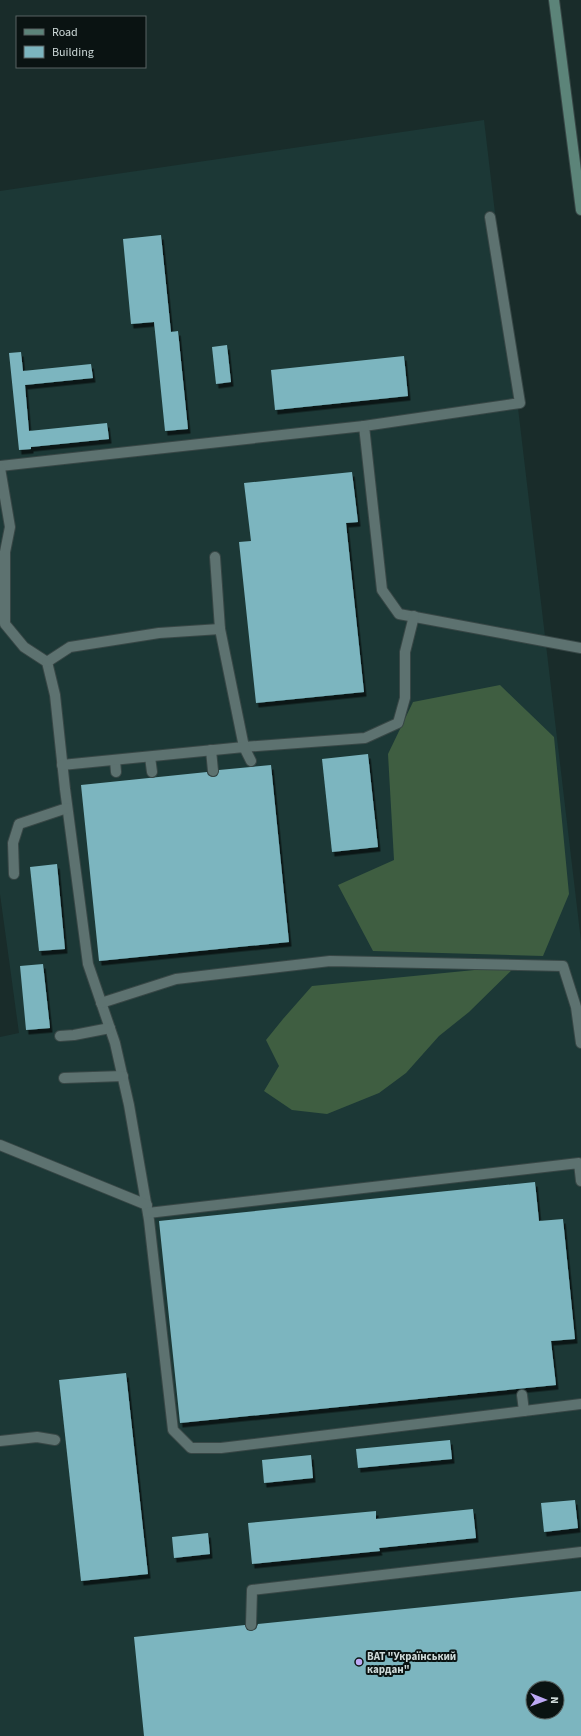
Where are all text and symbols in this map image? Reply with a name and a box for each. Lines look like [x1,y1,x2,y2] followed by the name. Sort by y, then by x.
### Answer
[16,16,146,68] legend
[52,24,78,41] text: Road
[52,44,94,61] text: Building
[367,1649,456,1677] place label: ВАТ "Український кардан"
[354,1657,364,1667] marker: ВАТ "Український кардан"
[525,1680,565,1720] north arrow
[547,1696,562,1704] text: N

